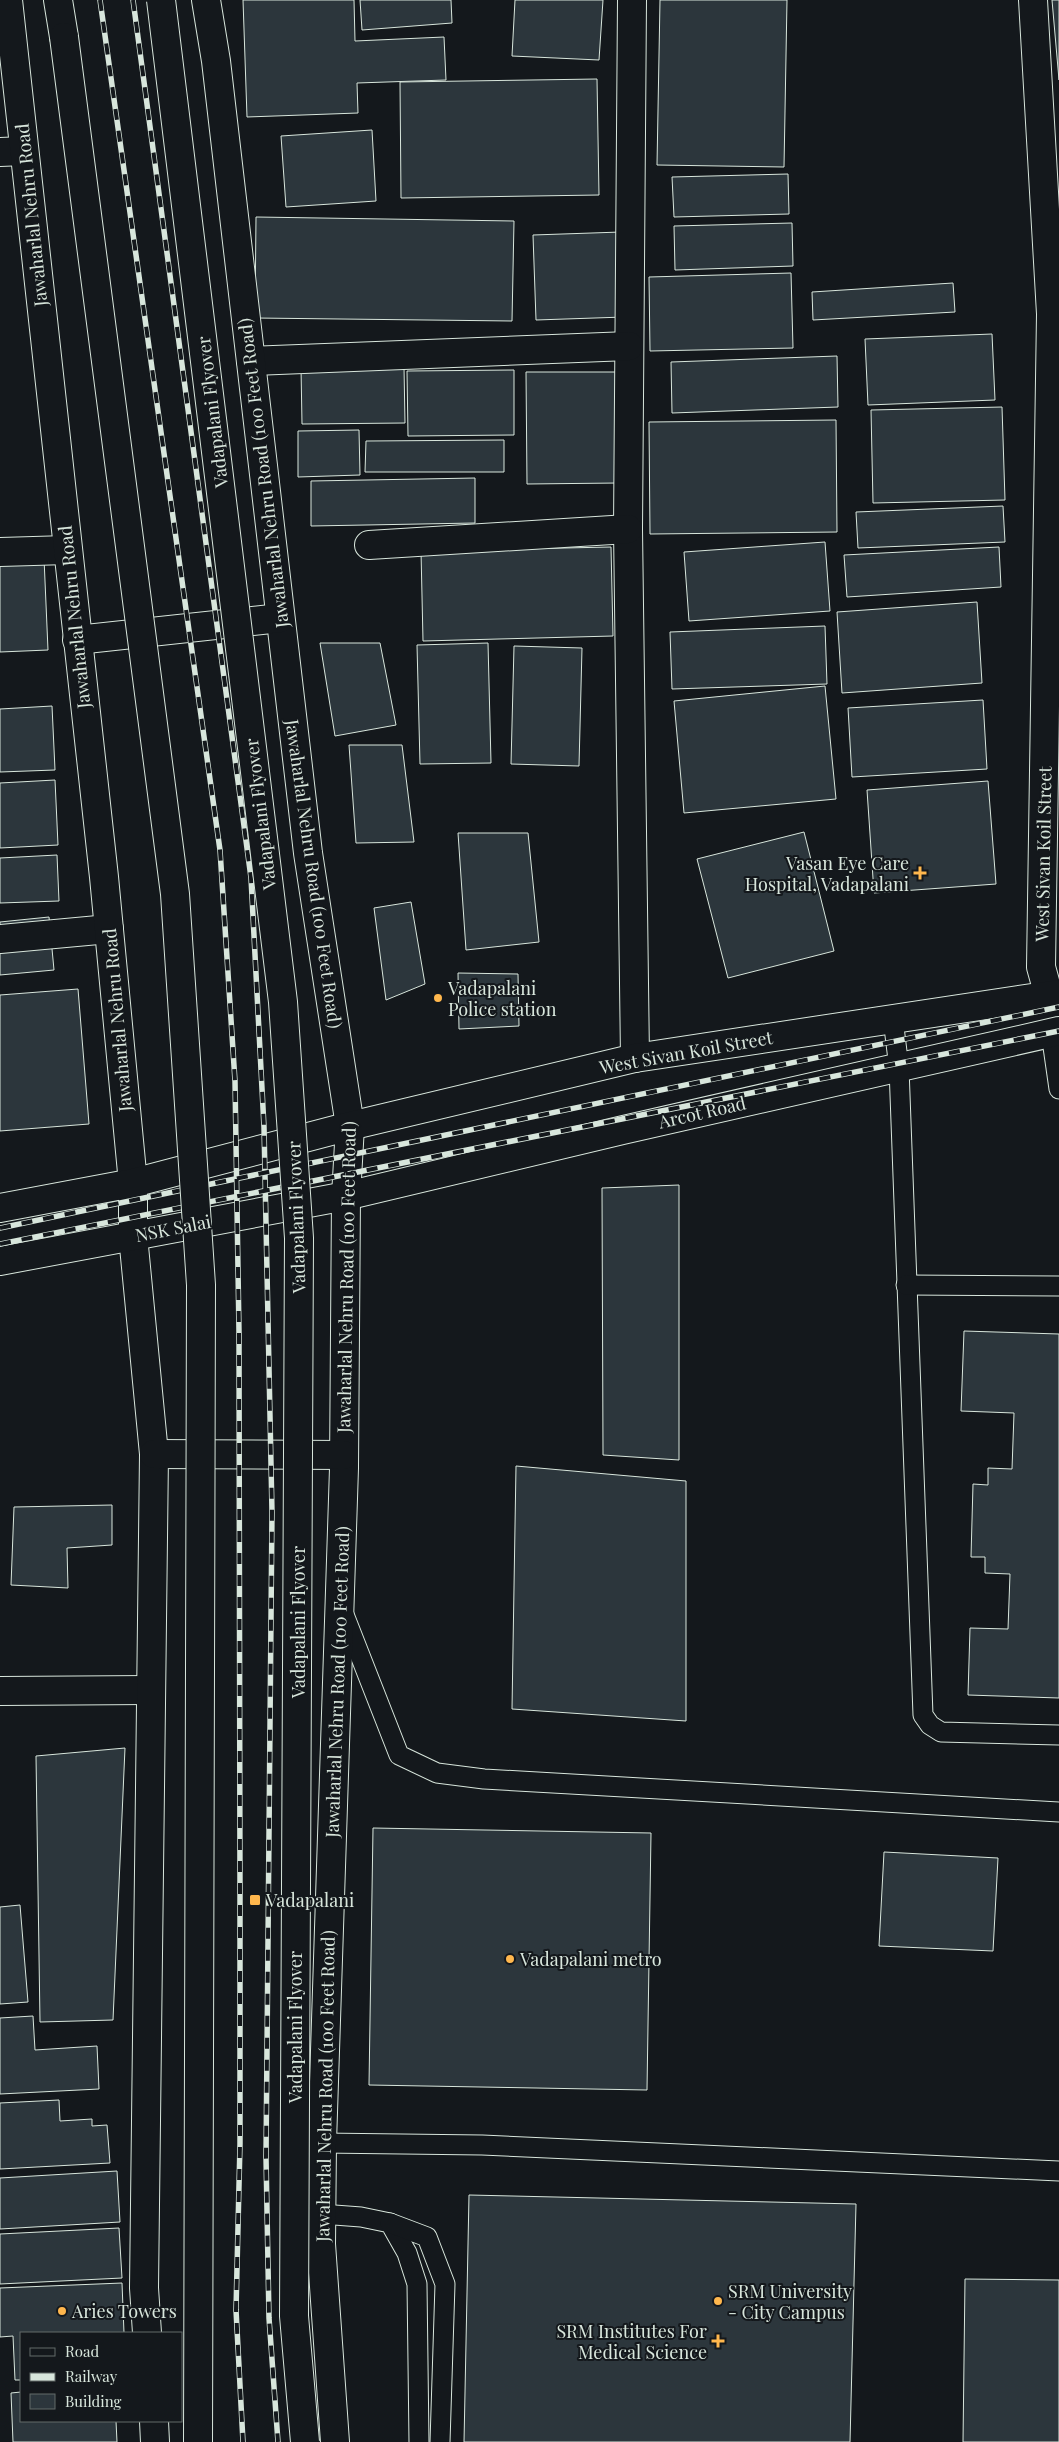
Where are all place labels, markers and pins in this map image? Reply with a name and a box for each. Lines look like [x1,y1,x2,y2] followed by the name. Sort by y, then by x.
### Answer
[745,851,909,896] place label: Vasan Eye Care Hospital, Vadapalani
[913,866,927,880] marker: Vasan Eye Care Hospital, Vadapalani
[447,976,557,1021] place label: Vadapalani Police station
[432,992,444,1004] marker: Vadapalani Police station
[265,1888,354,1912] place label: Vadapalani
[248,1893,262,1907] marker: Vadapalani
[519,1947,662,1971] place label: Vadapalani metro
[504,1953,516,1965] marker: Vadapalani metro
[728,2279,852,2324] place label: SRM University - City Campus
[712,2295,724,2307] marker: SRM University - City Campus
[71,2299,177,2323] place label: Aries Towers
[56,2305,68,2317] marker: Aries Towers
[556,2319,707,2364] place label: SRM Institutes For Medical Science
[711,2334,725,2348] marker: SRM Institutes For Medical Science

